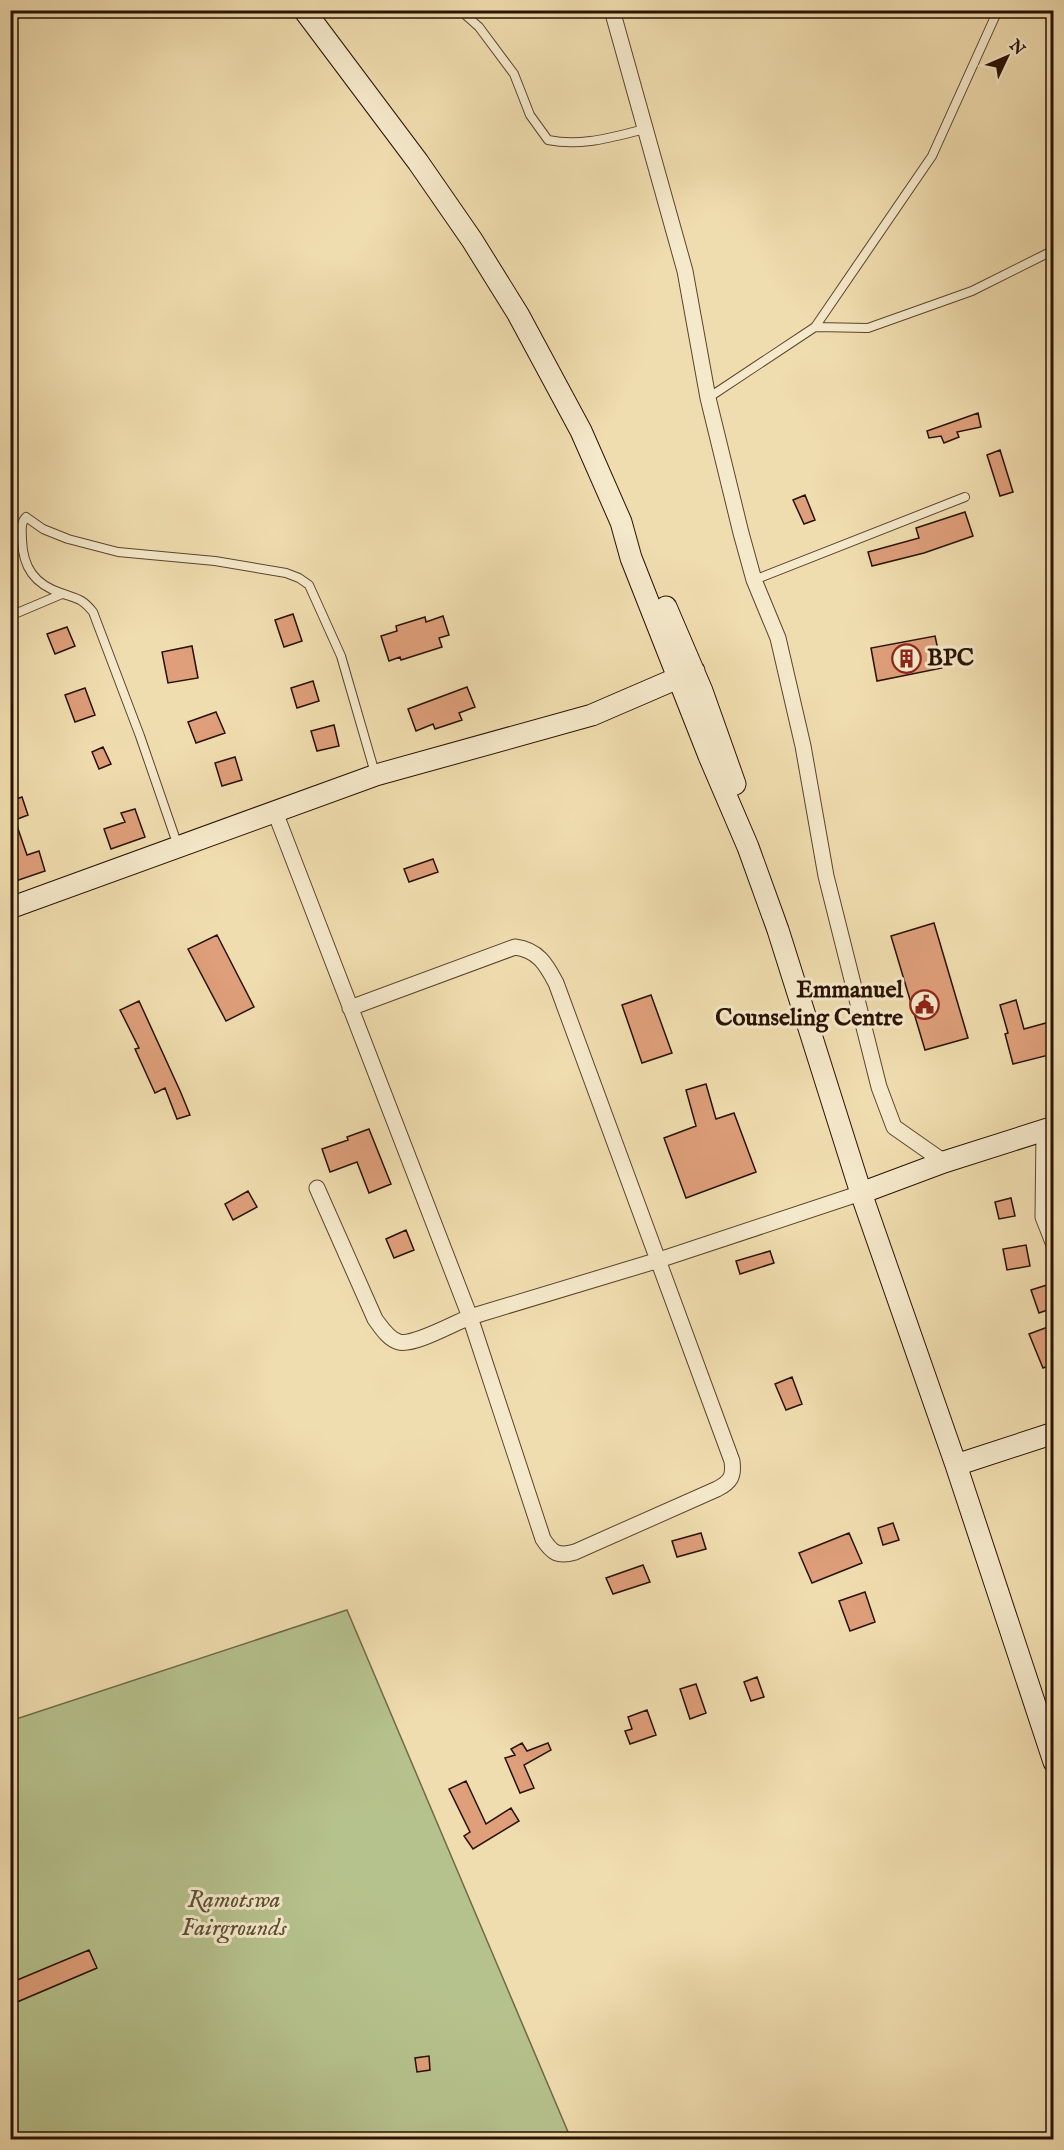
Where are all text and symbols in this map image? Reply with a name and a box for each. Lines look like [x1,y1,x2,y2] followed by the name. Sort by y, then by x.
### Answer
[977,27,1037,87] north arrow
[1004,35,1028,60] text: N
[890,642,922,674] building icon: BPC
[927,643,974,674] place label: BPC
[715,975,903,1034] place label: Emmanuel Counseling Centre
[908,988,940,1020] public building icon: Emmanuel Counseling Centre
[182,1885,288,1944] park label: Ramotswa Fairgrounds

